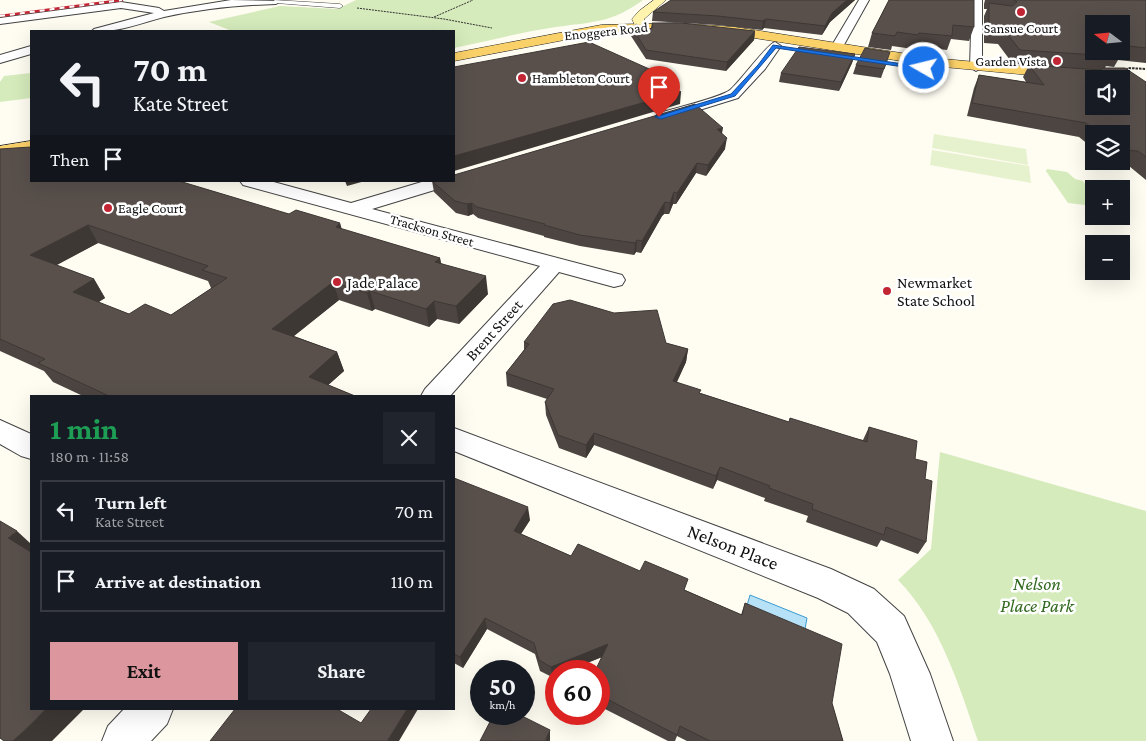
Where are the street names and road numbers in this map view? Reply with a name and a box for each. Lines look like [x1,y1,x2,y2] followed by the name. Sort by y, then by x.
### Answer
[563,19,649,43] street label: Enoggera Road
[388,210,476,250] street label: Trackson Street
[462,296,526,364] street label: Brent Street
[684,520,782,574] street label: Nelson Place

